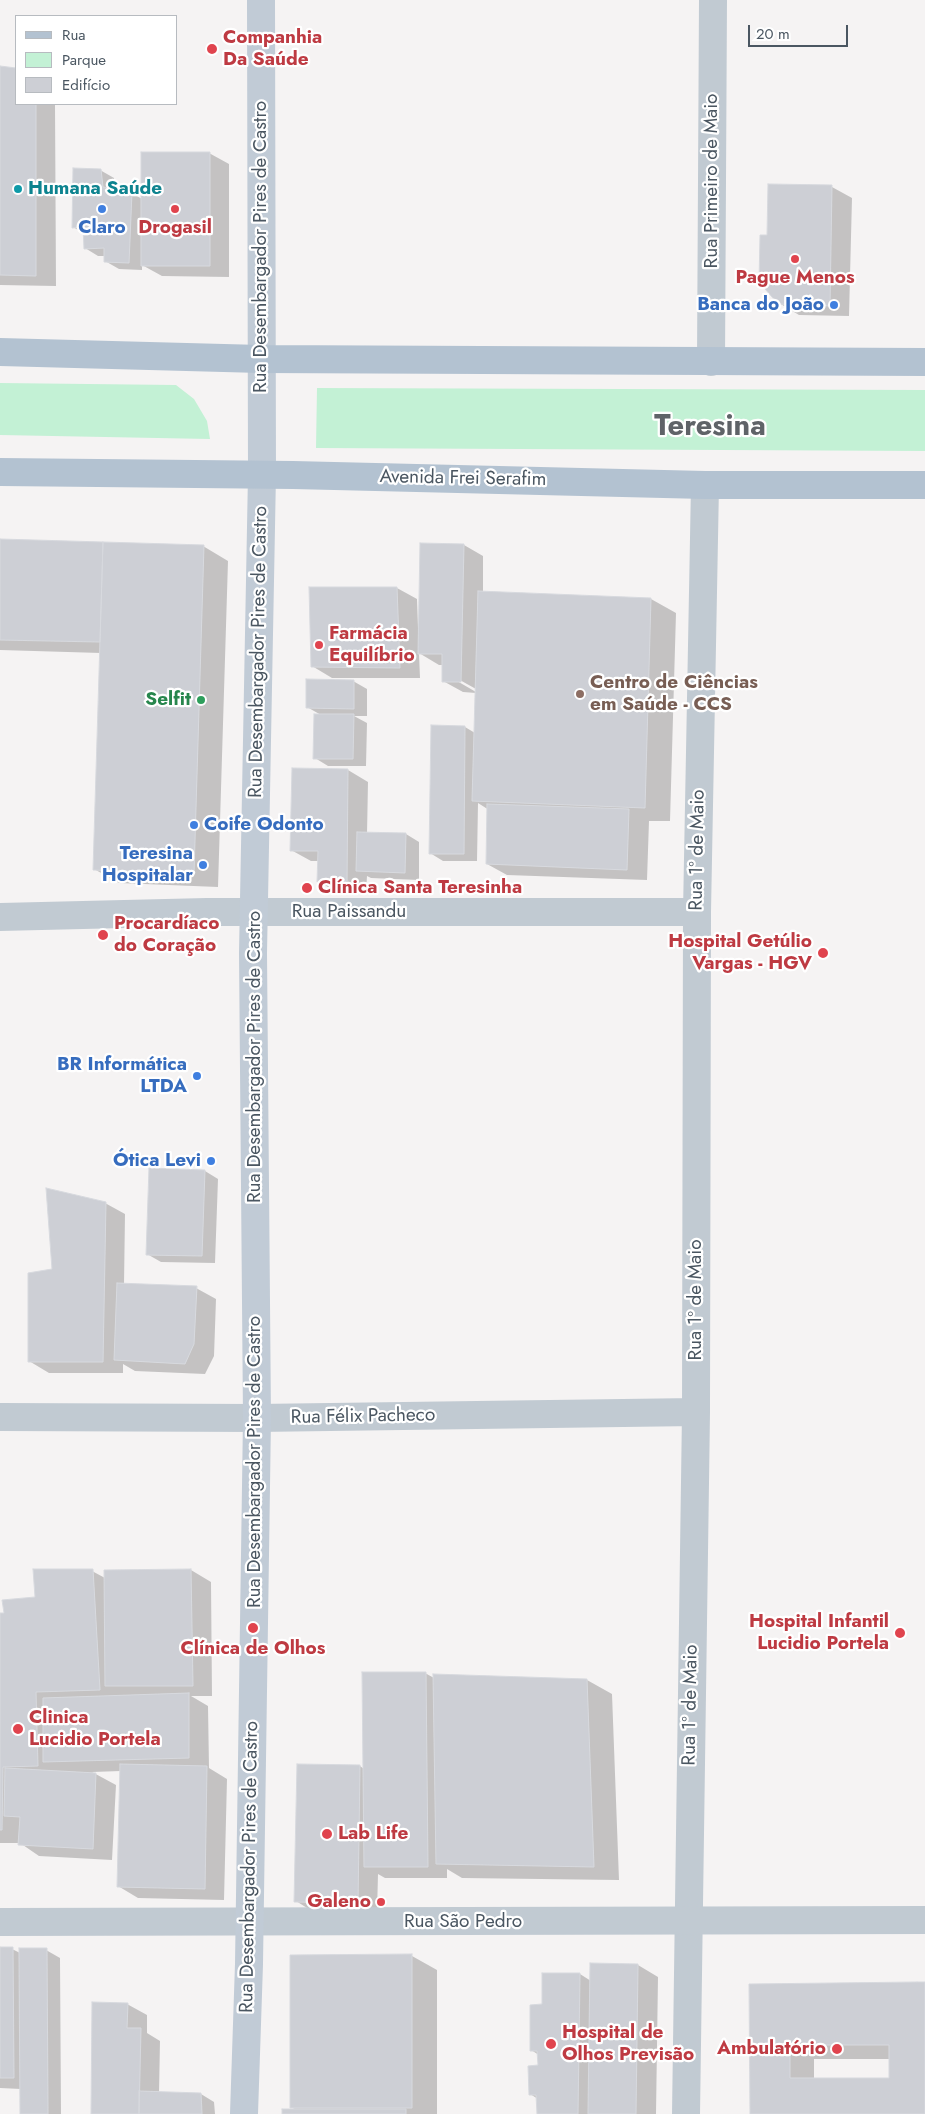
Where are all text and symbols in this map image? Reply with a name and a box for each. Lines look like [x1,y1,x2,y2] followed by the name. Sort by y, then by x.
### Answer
[15,15,178,105] legend
[750,15,850,47] scale bar
[756,23,790,45] text: 20 m
[62,24,86,46] text: Rua
[223,27,322,71] place label: Companhia Da Saúde
[205,42,219,56] marker: Companhia Da Saúde
[62,49,106,71] text: Parque
[62,74,110,96] text: Edifício
[701,94,723,268] street label: Rua Primeiro de Maio
[250,101,272,393] street label: Rua Desembargador Pires de Castro
[28,178,162,200] place label: Humana Saúde
[12,183,24,195] marker: Humana Saúde
[96,203,108,215] marker: Claro
[169,203,181,215] marker: Drogasil
[78,217,126,239] place label: Claro
[138,217,212,239] place label: Drogasil
[789,253,801,265] marker: Pague Menos
[735,267,855,289] place label: Pague Menos
[697,294,824,316] place label: Banca do João
[828,299,840,311] marker: Banca do João
[654,411,766,445] district label: Teresina
[379,466,547,492] street label: Avenida Frei Serafim
[245,506,273,798] street label: Rua Desembargador Pires de Castro
[329,623,415,667] place label: Farmácia Equilíbrio
[313,639,325,651] marker: Farmácia Equilíbrio
[590,672,758,716] place label: Centro de Ciências em Saúde - CCS
[574,688,586,700] marker: Centro de Ciências em Saúde - CCS
[145,689,191,711] place label: Selfit
[195,694,207,706] marker: Selfit
[686,789,710,911] street label: Rua 1º de Maio
[204,814,324,836] place label: Coife Odonto
[188,819,200,831] marker: Coife Odonto
[102,843,193,887] place label: Teresina Hospitalar
[197,859,209,871] marker: Teresina Hospitalar
[318,877,522,899] place label: Clínica Santa Teresinha
[300,881,314,895] marker: Clínica Santa Teresinha
[292,901,406,923] street label: Rua Paissandu
[244,911,266,1203] street label: Rua Desembargador Pires de Castro
[114,913,219,957] place label: Procardíaco do Coração
[96,928,110,942] marker: Procardíaco do Coração
[668,931,812,975] place label: Hospital Getúlio Vargas - HGV
[816,946,830,960] marker: Hospital Getúlio Vargas - HGV
[57,1054,187,1098] place label: BR Informática LTDA
[191,1070,203,1082] marker: BR Informática LTDA
[113,1150,201,1172] place label: Ótica Levi
[205,1155,217,1167] marker: Ótica Levi
[685,1239,707,1361] street label: Rua 1º de Maio
[244,1316,266,1608] street label: Rua Desembargador Pires de Castro
[291,1404,435,1430] street label: Rua Félix Pacheco
[749,1611,889,1655] place label: Hospital Infantil Lucidio Portela
[246,1621,260,1635] marker: Clínica de Olhos
[893,1626,907,1640] marker: Hospital Infantil Lucidio Portela
[181,1638,325,1660] place label: Clínica de Olhos
[679,1644,703,1766] street label: Rua 1º de Maio
[29,1707,161,1751] place label: Clinica Lucidio Portela
[236,1721,264,2013] street label: Rua Desembargador Pires de Castro
[11,1722,25,1736] marker: Clinica Lucidio Portela
[338,1823,408,1845] place label: Lab Life
[320,1827,334,1841] marker: Lab Life
[307,1891,371,1913] place label: Galeno
[375,1896,387,1908] marker: Galeno
[404,1911,522,1933] street label: Rua São Pedro
[562,2022,694,2066] place label: Hospital de Olhos Previsão
[544,2037,558,2051] marker: Hospital de Olhos Previsão
[717,2038,826,2060] place label: Ambulatório
[830,2042,844,2056] marker: Ambulatório

